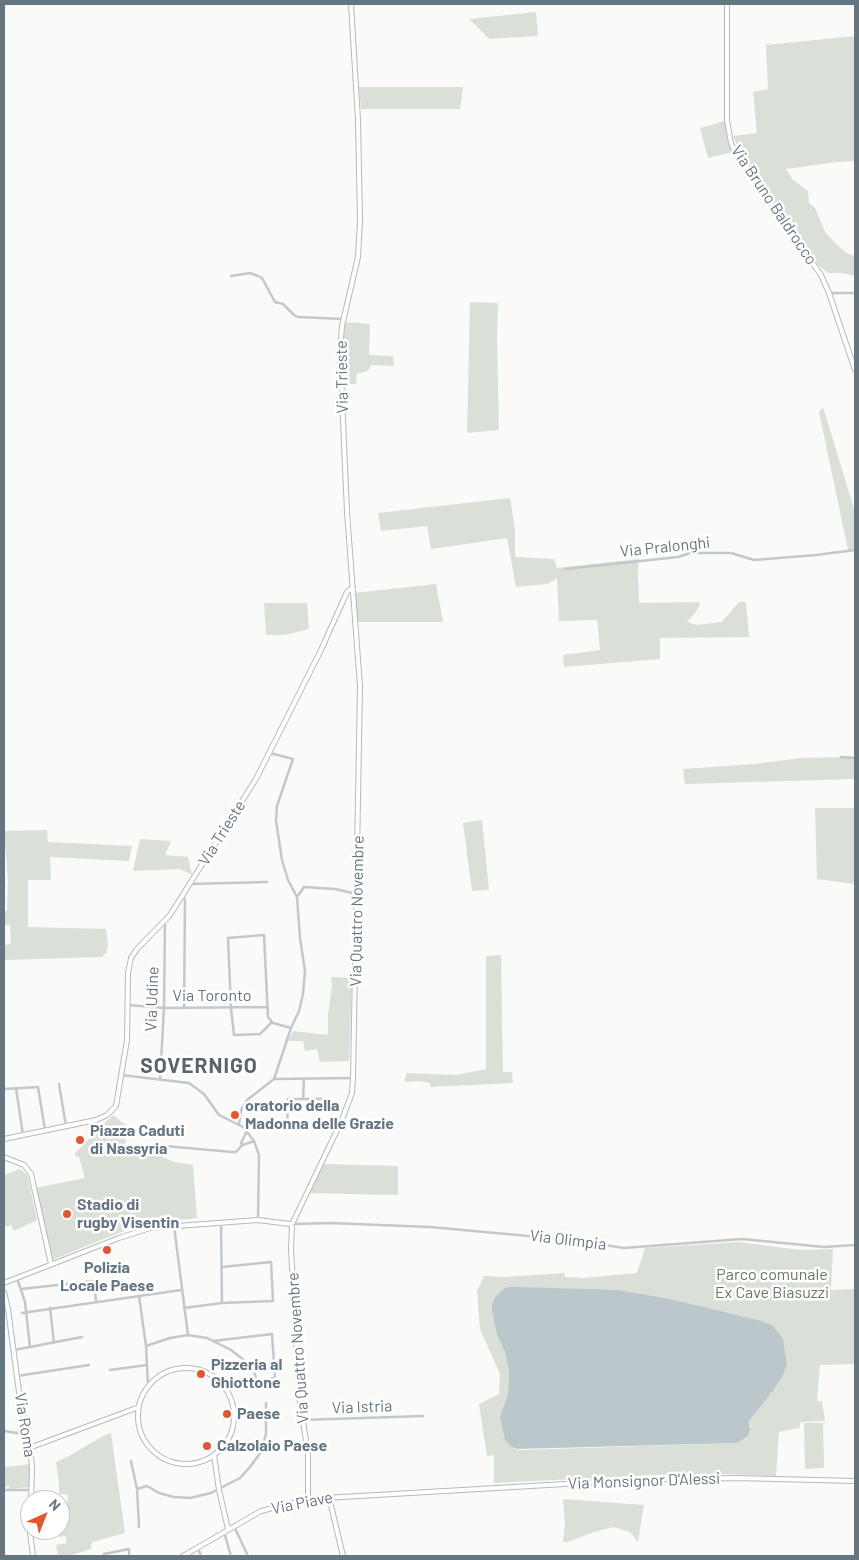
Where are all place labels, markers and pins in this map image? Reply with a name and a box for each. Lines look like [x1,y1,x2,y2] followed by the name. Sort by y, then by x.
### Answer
[245,1096,394,1134] place label: oratorio della Madonna delle Grazie
[229,1109,241,1121] marker: oratorio della Madonna delle Grazie
[90,1121,185,1159] place label: Piazza Caduti di Nassyria
[74,1134,86,1146] marker: Piazza Caduti di Nassyria
[77,1195,179,1233] place label: Stadio di rugby Visentin
[61,1208,73,1220] marker: Stadio di rugby Visentin
[101,1244,113,1256] marker: Polizia Locale Paese
[60,1258,154,1296] place label: Polizia Locale Paese
[211,1355,282,1393] place label: Pizzeria al Ghiottone
[195,1368,207,1380] marker: Pizzeria al Ghiottone
[237,1404,280,1424] place label: Paese
[221,1408,233,1420] marker: Paese
[217,1436,327,1456] place label: Calzolaio Paese
[201,1440,213,1452] marker: Calzolaio Paese

